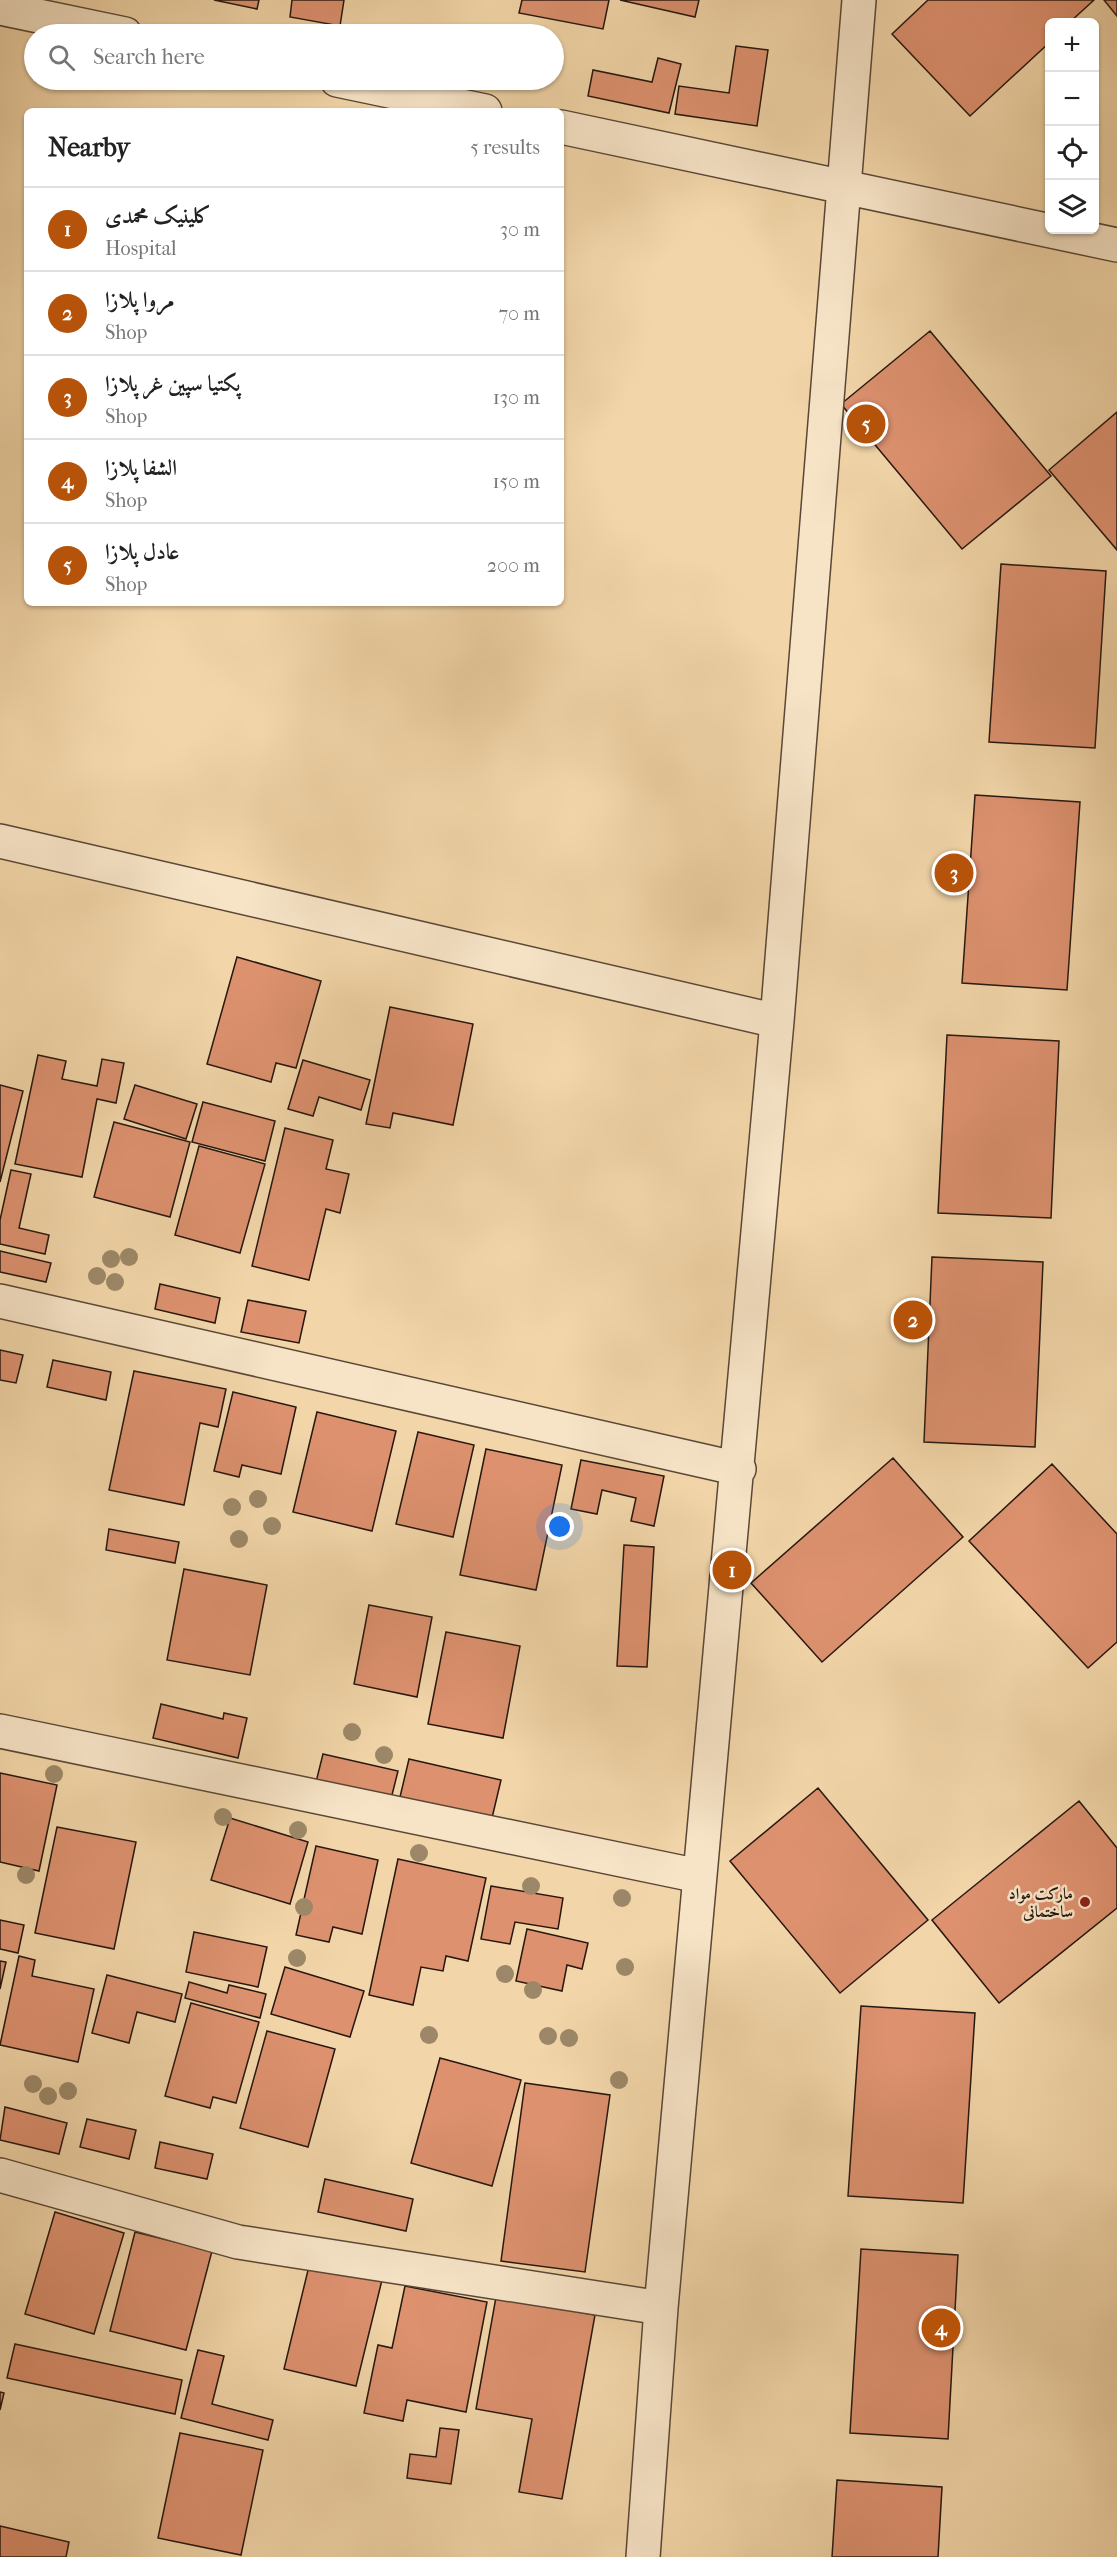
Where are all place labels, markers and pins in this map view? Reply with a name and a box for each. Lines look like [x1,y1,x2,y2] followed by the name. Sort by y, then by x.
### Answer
[846,402,886,446] pin: 5
[934,850,974,896] pin: 3
[894,1298,932,1342] pin: 2
[712,1548,752,1592] pin: 1
[1009,1884,1073,1922] place label: مارکت مواد ساختمانی
[1078,1895,1092,1909] marker: مارکت مواد ساختمانی
[922,2306,960,2350] pin: 4

